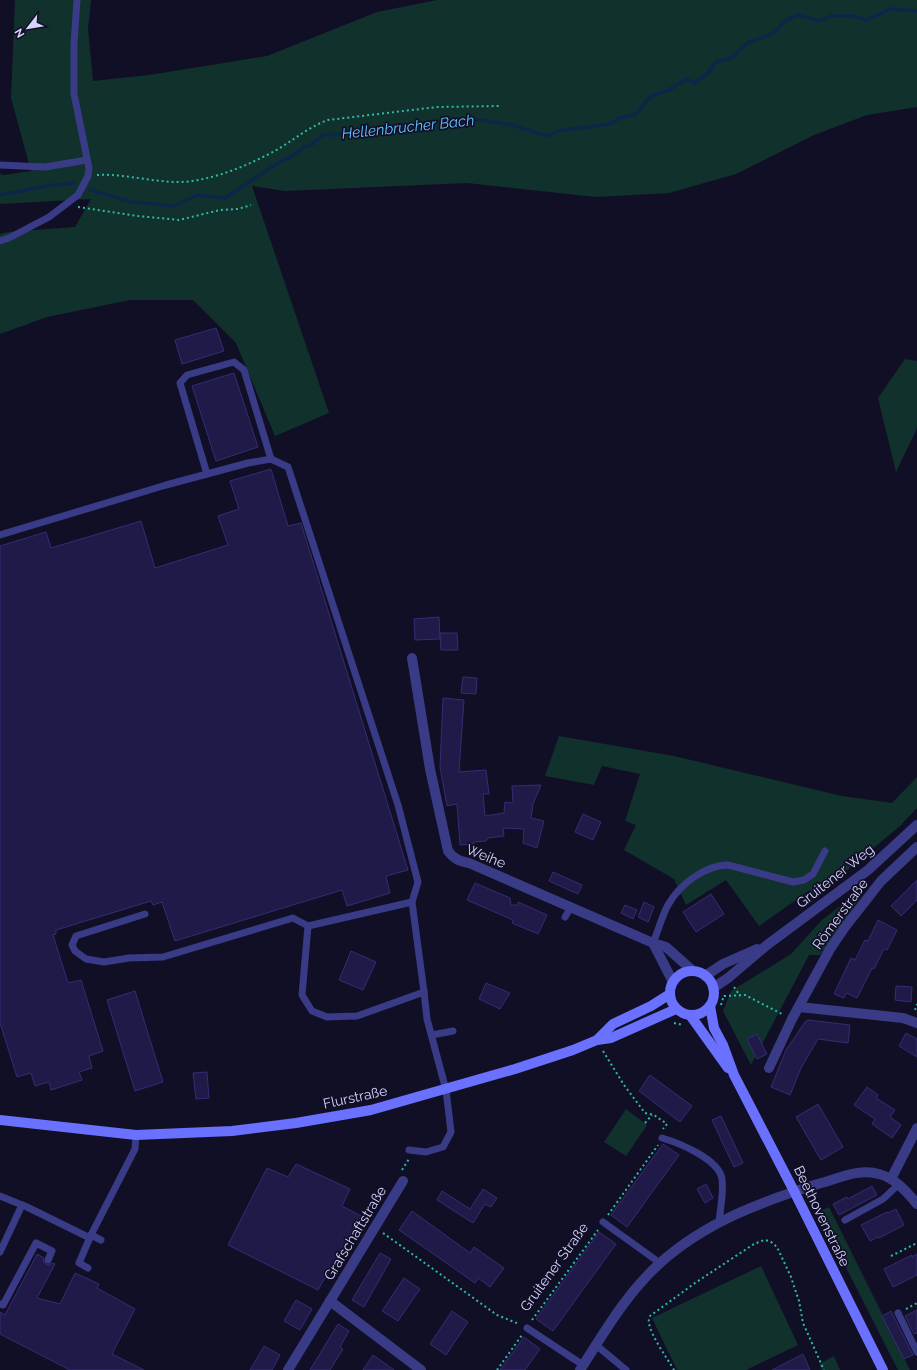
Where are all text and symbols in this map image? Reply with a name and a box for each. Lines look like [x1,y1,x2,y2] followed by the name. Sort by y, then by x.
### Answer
[8,8,48,48] north arrow
[12,26,28,40] text: N
[341,111,475,143] water label: Hellenbrucher Bach
[464,841,508,871] street label: Weihe
[793,841,877,911] street label: Gruitener Weg
[809,876,871,952] street label: Römerstraße
[321,1082,389,1112] street label: Flurstraße
[791,1163,853,1269] street label: Beethovenstraße
[321,1183,389,1283] street label: Grafschaftstraße
[517,1220,591,1314] street label: Gruitener Straße

